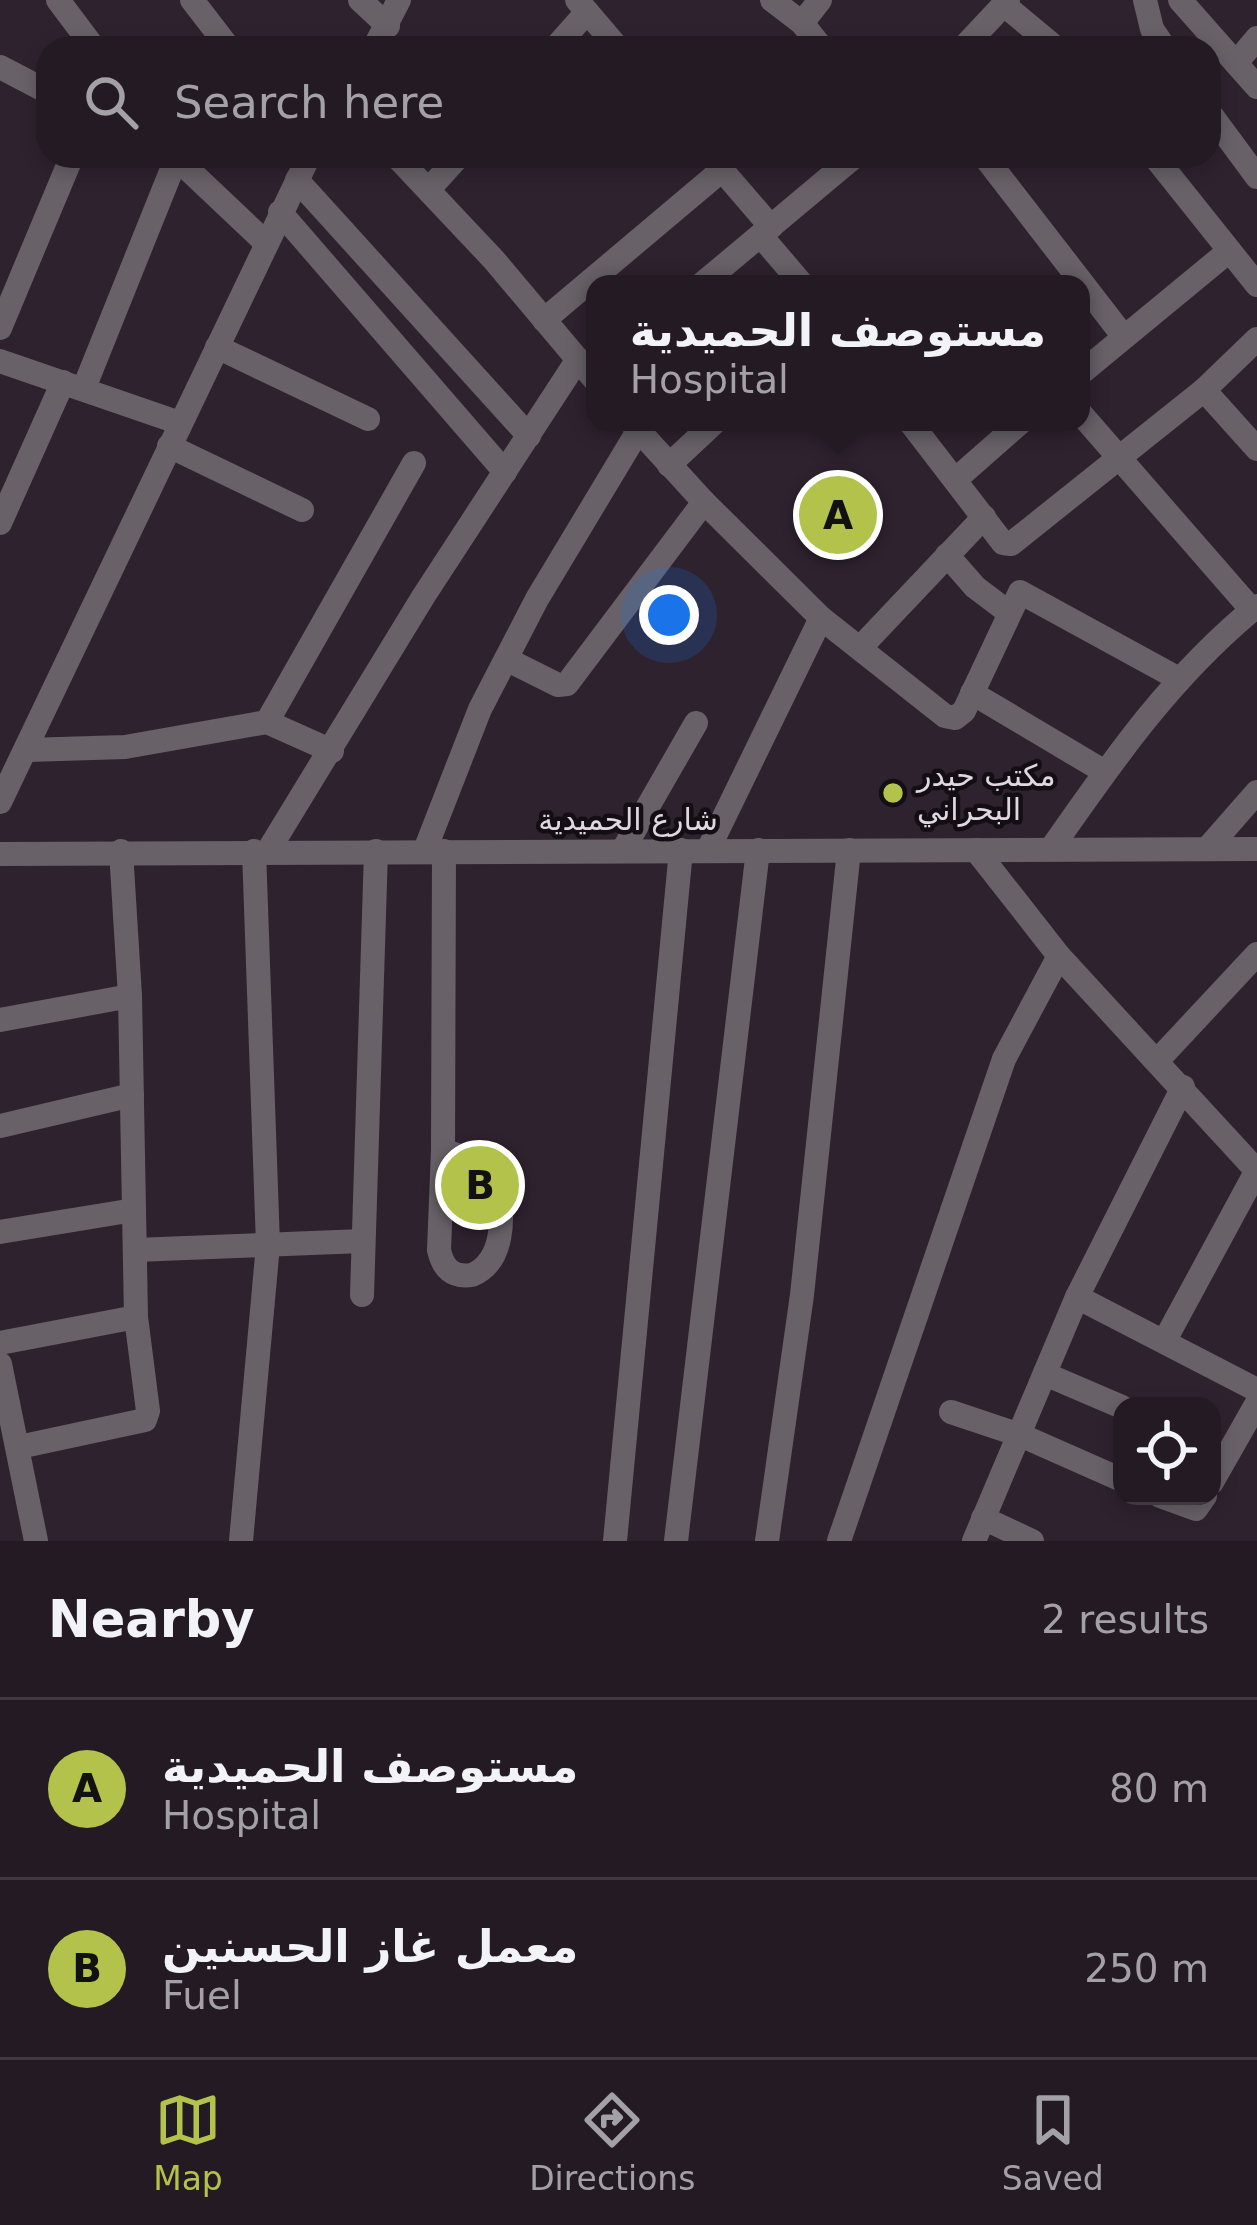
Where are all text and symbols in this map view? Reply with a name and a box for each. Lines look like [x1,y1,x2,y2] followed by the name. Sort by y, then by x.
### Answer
[36,36,1221,168] search box
[78,69,144,135] icon: search
[174,76,444,129] text: Search here
[586,275,1090,431] popup
[630,304,1046,357] text: مستوصف الحميدية
[630,357,789,402] text: Hospital
[799,470,877,560] pin: A
[639,585,699,645] your location
[915,758,1056,828] place label: مكتب حيدر البحراني
[880,780,906,806] marker: مكتب حيدر البحراني
[538,802,718,837] street label: شارع الحميدية
[441,1140,519,1230] pin: B
[1113,1397,1221,1505] map controls
[1113,1397,1221,1505] button: locate
[48,1590,255,1649] text: Nearby
[1041,1597,1209,1642] text: 2 results
[162,1740,578,1793] text: مستوصف الحميدية
[72,1766,102,1811] text: A
[1109,1766,1209,1811] text: 80 m
[162,1793,321,1838] text: Hospital
[162,1920,578,1973] text: معمل غاز الحسنين
[72,1946,102,1991] text: B
[1084,1946,1209,1991] text: 250 m
[162,1973,242,2018] text: Fuel
[153,2087,223,2198] tab: Map
[529,2087,695,2198] tab: Directions
[1002,2087,1104,2198] tab: Saved

